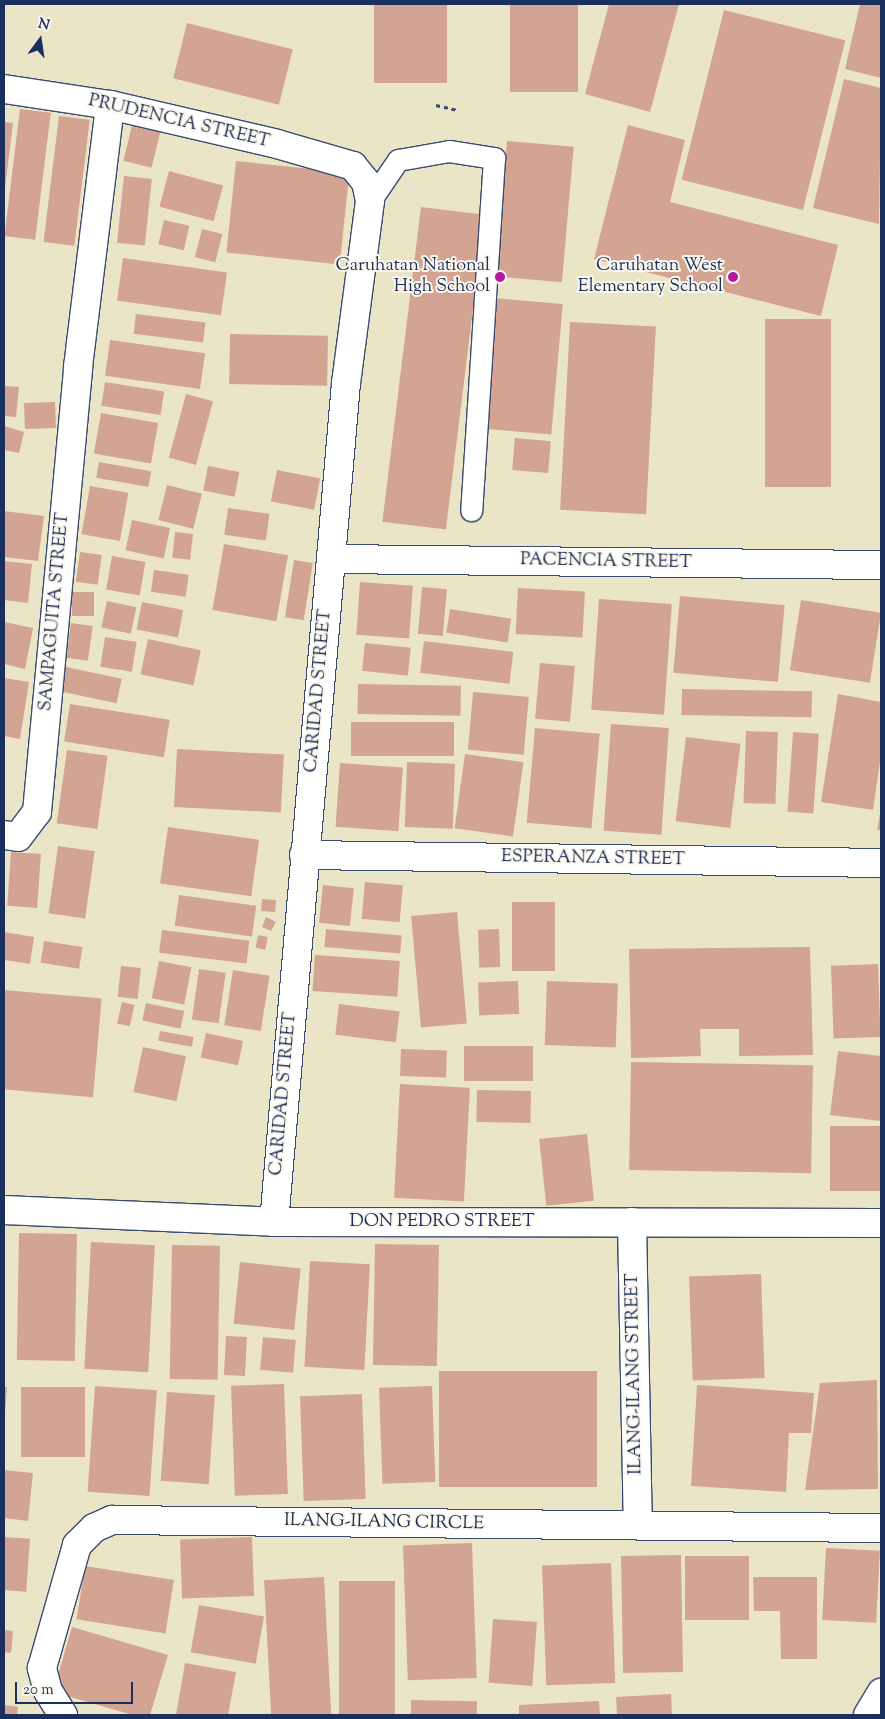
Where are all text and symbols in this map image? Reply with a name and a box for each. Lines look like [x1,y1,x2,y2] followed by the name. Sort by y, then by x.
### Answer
[36,14,51,37] text: N
[15,15,65,65] north arrow
[86,91,272,153] street label: PRUDENCIA STREET
[336,256,490,298] place label: Caruhatan National High School
[578,256,723,298] place label: Caruhatan West Elementary School
[494,271,506,283] marker: Caruhatan National High School
[727,271,739,283] marker: Caruhatan West Elementary School
[36,512,74,712] street label: SAMPAGUITA STREET
[520,550,692,574] street label: PACENCIA STREET
[301,608,337,774] street label: CARIDAD STREET
[501,847,685,871] street label: ESPERANZA STREET
[266,1011,302,1177] street label: CARIDAD STREET
[349,1211,535,1233] street label: DON PEDRO STREET
[622,1273,648,1475] street label: ILANG-ILANG STREET
[284,1510,484,1536] street label: ILANG-ILANG CIRCLE
[18,1672,135,1704] scale bar
[23,1680,54,1701] text: 20 m

